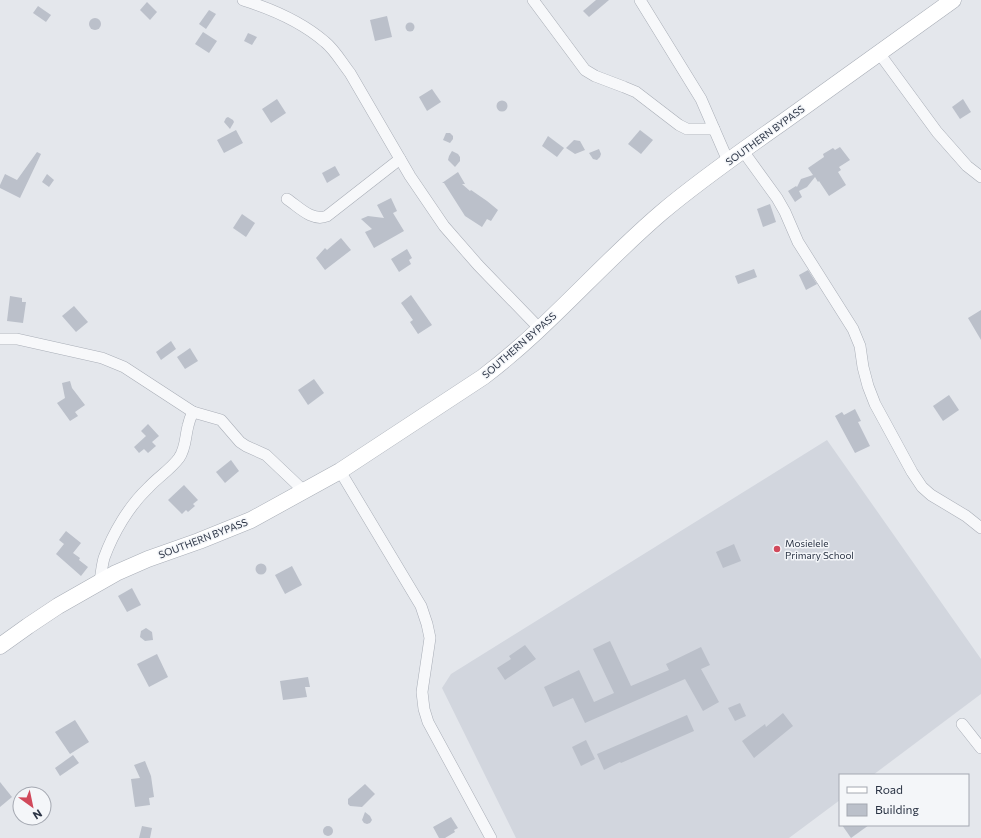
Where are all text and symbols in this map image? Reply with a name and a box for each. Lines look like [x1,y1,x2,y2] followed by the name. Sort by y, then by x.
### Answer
[723,102,807,168] street label: SOUTHERN BYPASS
[479,309,559,381] street label: SOUTHERN BYPASS
[157,515,249,561] street label: SOUTHERN BYPASS
[785,537,854,561] place label: Mosielele Primary School
[772,544,782,554] marker: Mosielele Primary School
[839,774,969,826] legend
[875,782,903,796] text: Road
[12,786,52,826] north arrow
[875,802,919,816] text: Building
[31,807,45,823] text: N

